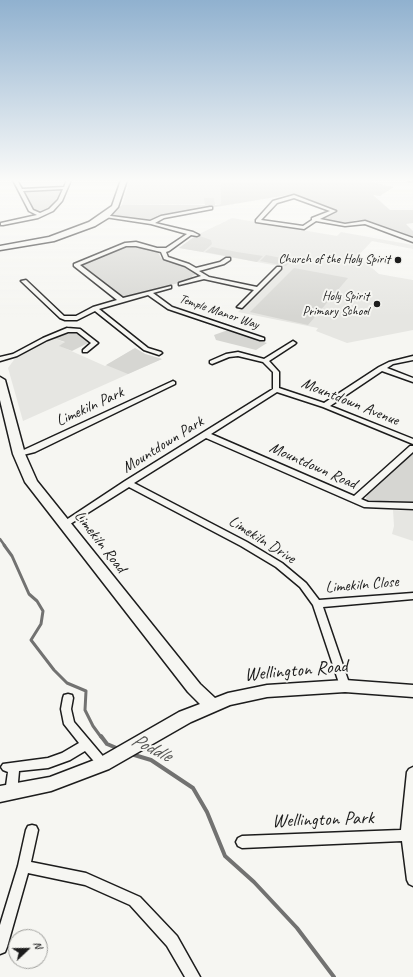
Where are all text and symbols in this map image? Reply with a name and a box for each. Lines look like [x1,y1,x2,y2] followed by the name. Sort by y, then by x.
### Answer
[278,252,390,268] place label: Church of the Holy Spirit
[393,255,403,265] marker: Church of the Holy Spirit
[302,289,369,320] place label: Holy Spirit Primary School
[177,291,261,333] street label: Temple Manor Way
[372,299,382,309] marker: Holy Spirit Primary School
[298,374,402,430] street label: Mountdown Avenue
[53,383,127,431] street label: Limekiln Park
[119,412,207,478] street label: Mountdown Park
[266,438,360,494] street label: Mountdown Road
[70,507,130,577] street label: Limekiln Road
[225,512,299,568] street label: Limekiln Drive
[325,572,399,598] street label: Limekiln Close
[243,655,349,687] street label: Wellington Road
[127,728,175,768] water label: Poddle
[272,807,374,833] street label: Wellington Park
[8,929,48,969] north arrow
[30,939,46,951] text: N

